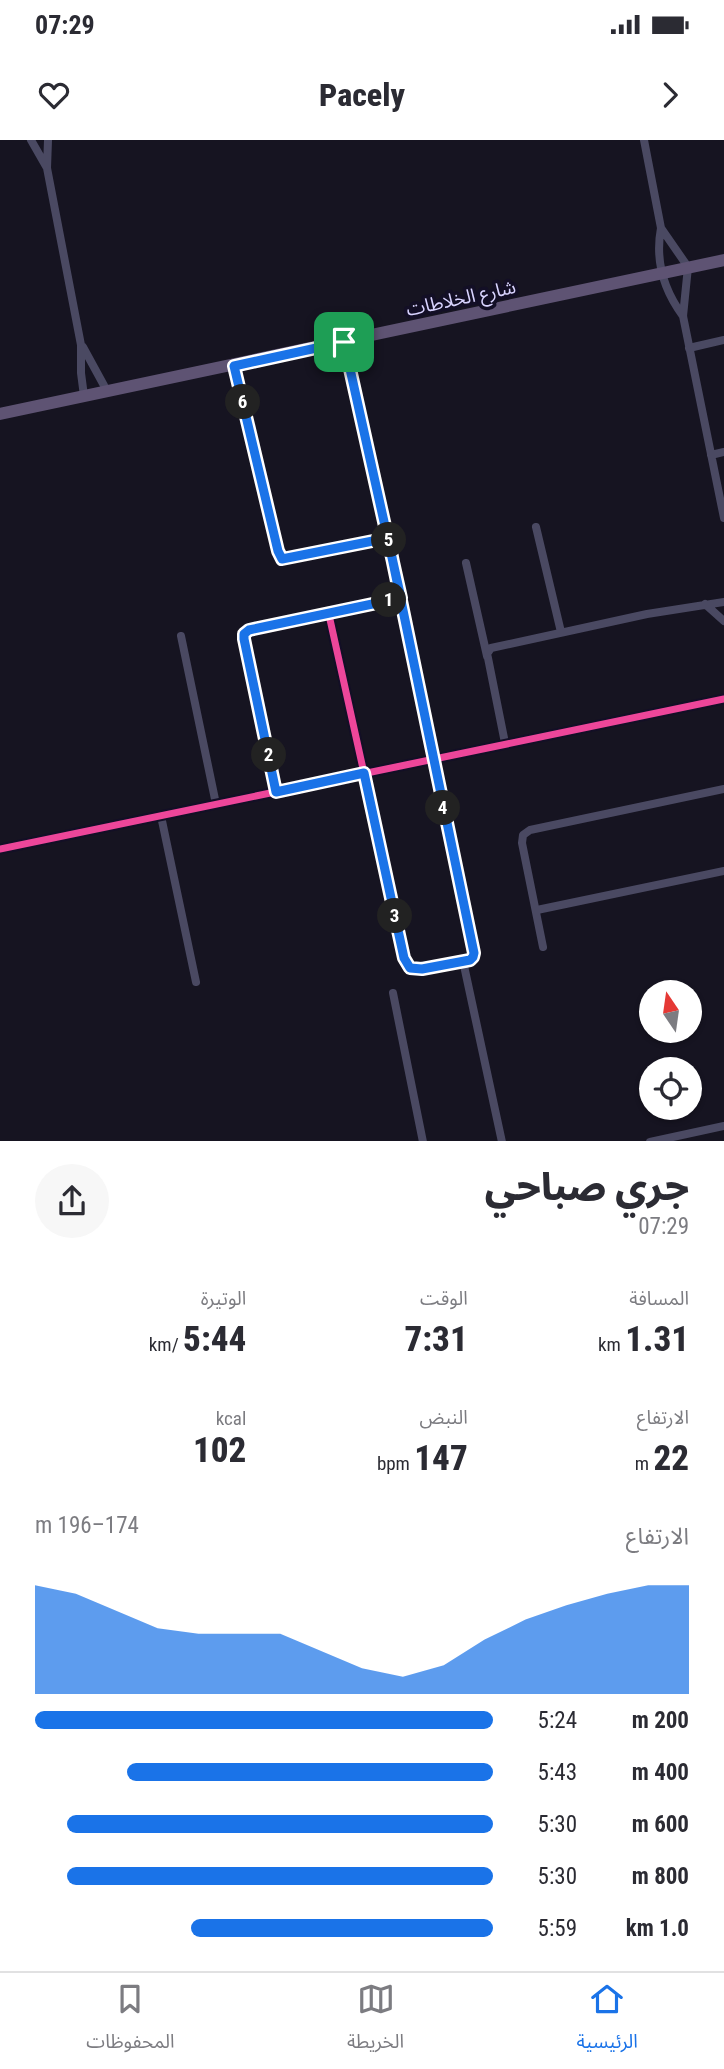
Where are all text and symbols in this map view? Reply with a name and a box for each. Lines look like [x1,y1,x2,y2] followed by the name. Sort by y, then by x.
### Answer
[35,10,95,40] text: 07:29
[35,76,73,114] icon: heart
[319,76,405,114] text: Pacely
[651,76,689,114] icon: forward
[404,275,518,323] street label: شارع الخلاطات
[314,312,374,372] pin
[325,323,363,361] icon: arrive
[226,384,260,420] pin: 6
[238,390,247,413] text: 6
[372,522,406,558] pin: 5
[384,528,393,551] text: 5
[372,582,406,617] pin: 1
[384,588,393,611] text: 1
[252,738,286,772] pin: 2
[264,743,273,766] text: 2
[426,790,460,826] pin: 4
[438,796,447,819] text: 4
[378,898,412,934] pin: 3
[390,904,399,927] text: 3
[639,980,702,1043] north arrow
[639,980,702,1120] map controls
[639,1057,702,1120] button: locate
[35,1164,109,1238] button: share
[485,1165,689,1209] text: جري صباحي
[638,1213,689,1240] text: 07:29
[201,1287,246,1310] text: الوتيرة
[420,1287,468,1310] text: الوقت
[629,1287,689,1310] text: المسافة
[183,1319,246,1360] text: 5:44
[404,1319,468,1360] text: 7:31
[625,1319,689,1360] text: 1.31
[149,1333,183,1356] text: /km
[598,1333,625,1356] text: km
[419,1406,468,1429] text: النبض
[637,1406,689,1429] text: الارتفاع
[216,1407,246,1430] text: kcal
[193,1430,246,1471] text: 102
[414,1438,468,1479] text: 147
[653,1438,689,1479] text: 22
[377,1452,414,1475] text: bpm
[635,1452,653,1475] text: m
[35,1512,139,1539] text: 174–196 m
[626,1523,689,1550] text: الارتفاع
[538,1707,577,1734] text: 5:24
[632,1707,689,1734] text: 200 m
[538,1759,577,1786] text: 5:43
[632,1759,689,1786] text: 400 m
[538,1811,577,1838] text: 5:30
[632,1811,689,1838] text: 600 m
[538,1863,577,1890] text: 5:30
[632,1863,689,1890] text: 800 m
[538,1915,577,1942] text: 5:59
[626,1915,689,1942] text: 1.0 km
[86,1980,174,2062] tab: المحفوظات
[347,1980,404,2062] tab: الخريطة
[577,1980,638,2062] tab: الرئيسية

